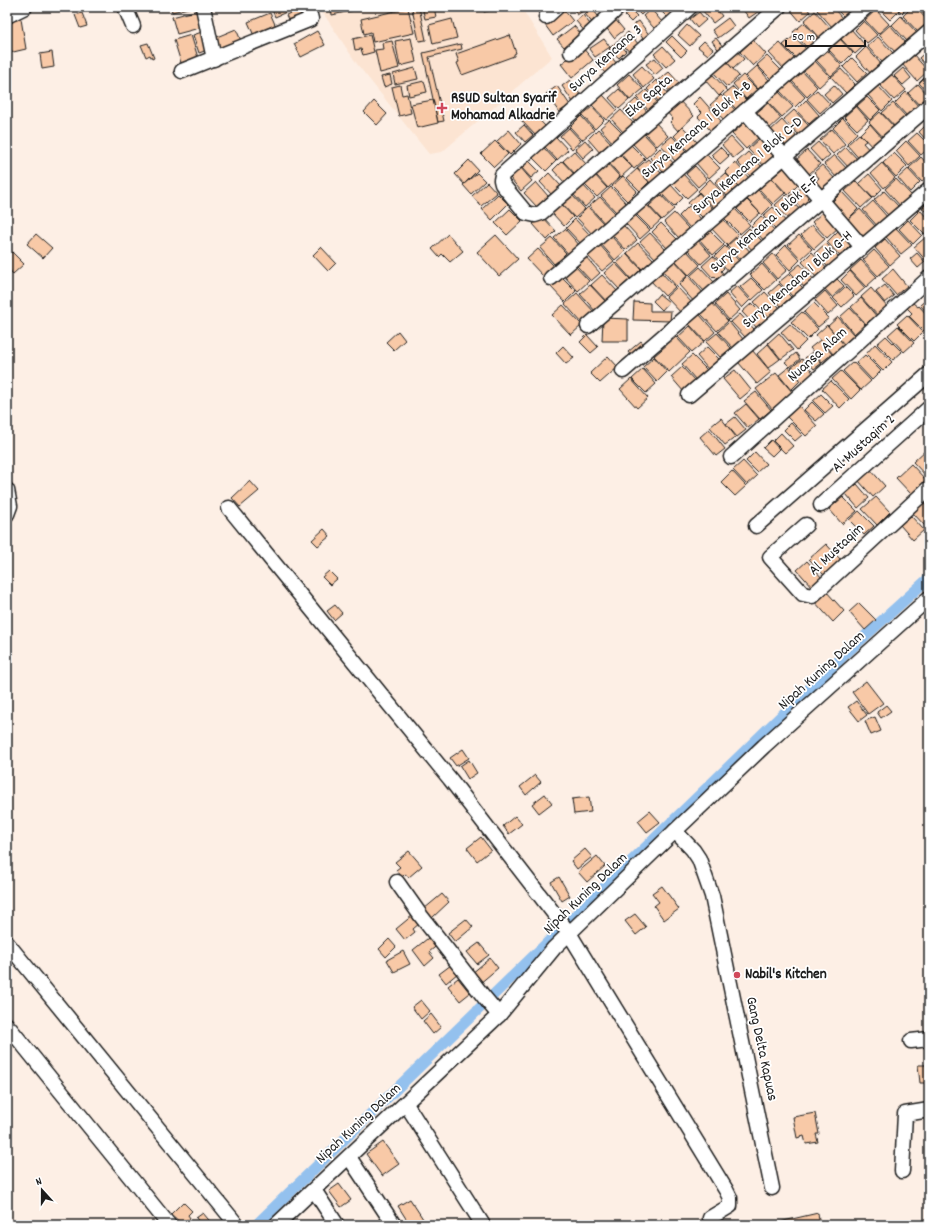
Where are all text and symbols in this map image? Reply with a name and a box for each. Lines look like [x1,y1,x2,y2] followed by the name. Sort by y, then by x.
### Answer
[564,20,648,98] street label: Surya Kencana 3
[786,22,865,48] scale bar
[792,29,815,46] text: 50 m
[620,70,678,124] street label: Eka Sapta
[637,76,757,184] street label: Surya Kencana 1 Blok A-B
[451,88,557,127] place label: RSUD Sultan Syarif Mohamad Alkadrie
[436,102,448,114] marker: RSUD Sultan Syarif Mohamad Alkadrie
[688,112,808,220] street label: Surya Kencana 1 Blok C-D
[706,171,825,279] street label: Surya Kencana 1 Blok E-F
[738,226,858,334] street label: Surya Kencana 1 Blok G-H
[783,322,853,388] street label: Nuansa Alam
[827,409,901,479] street label: Al Mustaqim 2
[804,518,870,582] street label: Al Mustaqim
[774,626,870,716] street label: Nipah Kuning Dalam
[539,848,633,940] street label: Nipah Kuning Dalam
[745,964,827,986] place label: Nabil's Kitchen
[732,970,742,980] marker: Nabil's Kitchen
[739,995,783,1103] street label: Gang Delta Kapuas
[311,1078,407,1170] street label: Nipah Kuning Dalam
[22,1170,62,1210] north arrow
[34,1174,45,1191] text: N

